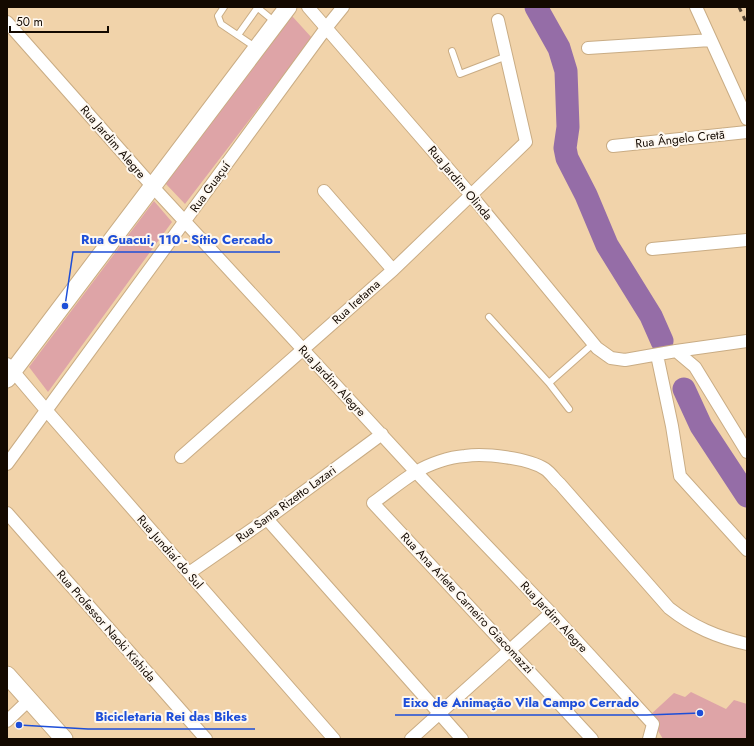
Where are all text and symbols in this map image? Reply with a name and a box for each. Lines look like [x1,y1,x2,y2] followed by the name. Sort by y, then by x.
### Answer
[10,8,108,34] scale bar
[16,13,43,31] text: 50 m
[76,101,150,183] street label: Rua Jardim Alegre
[635,125,726,153] street label: Rua Ângelo Cretã
[423,142,497,224] street label: Rua Jardim Olinda
[185,157,235,216] street label: Rua Guaçuí
[73,227,280,252] callout: Rua Guacui, 110 - Sítio Cercado
[81,230,273,249] text: Rua Guacui, 110 - Sítio Cercado
[328,275,384,329] street label: Rua Iretama
[294,341,370,421] street label: Rua Jardim Alegre
[232,461,340,547] street label: Rua Santa Rizetto Lazari
[133,511,207,593] street label: Rua Jundiaí do Sul
[396,528,538,678] street label: Rua Ana Arlete Carneiro Giacomazzi
[52,566,160,686] street label: Rua Professor Naoki Kishida
[516,577,592,657] street label: Rua Jardim Alegre
[395,690,647,715] callout: Eixo de Animação Vila Campo Cerrado
[403,693,639,712] text: Eixo de Animação Vila Campo Cerrado
[88,704,255,729] callout: Bicicletaria Rei das Bikes
[95,707,247,726] text: Bicicletaria Rei das Bikes

